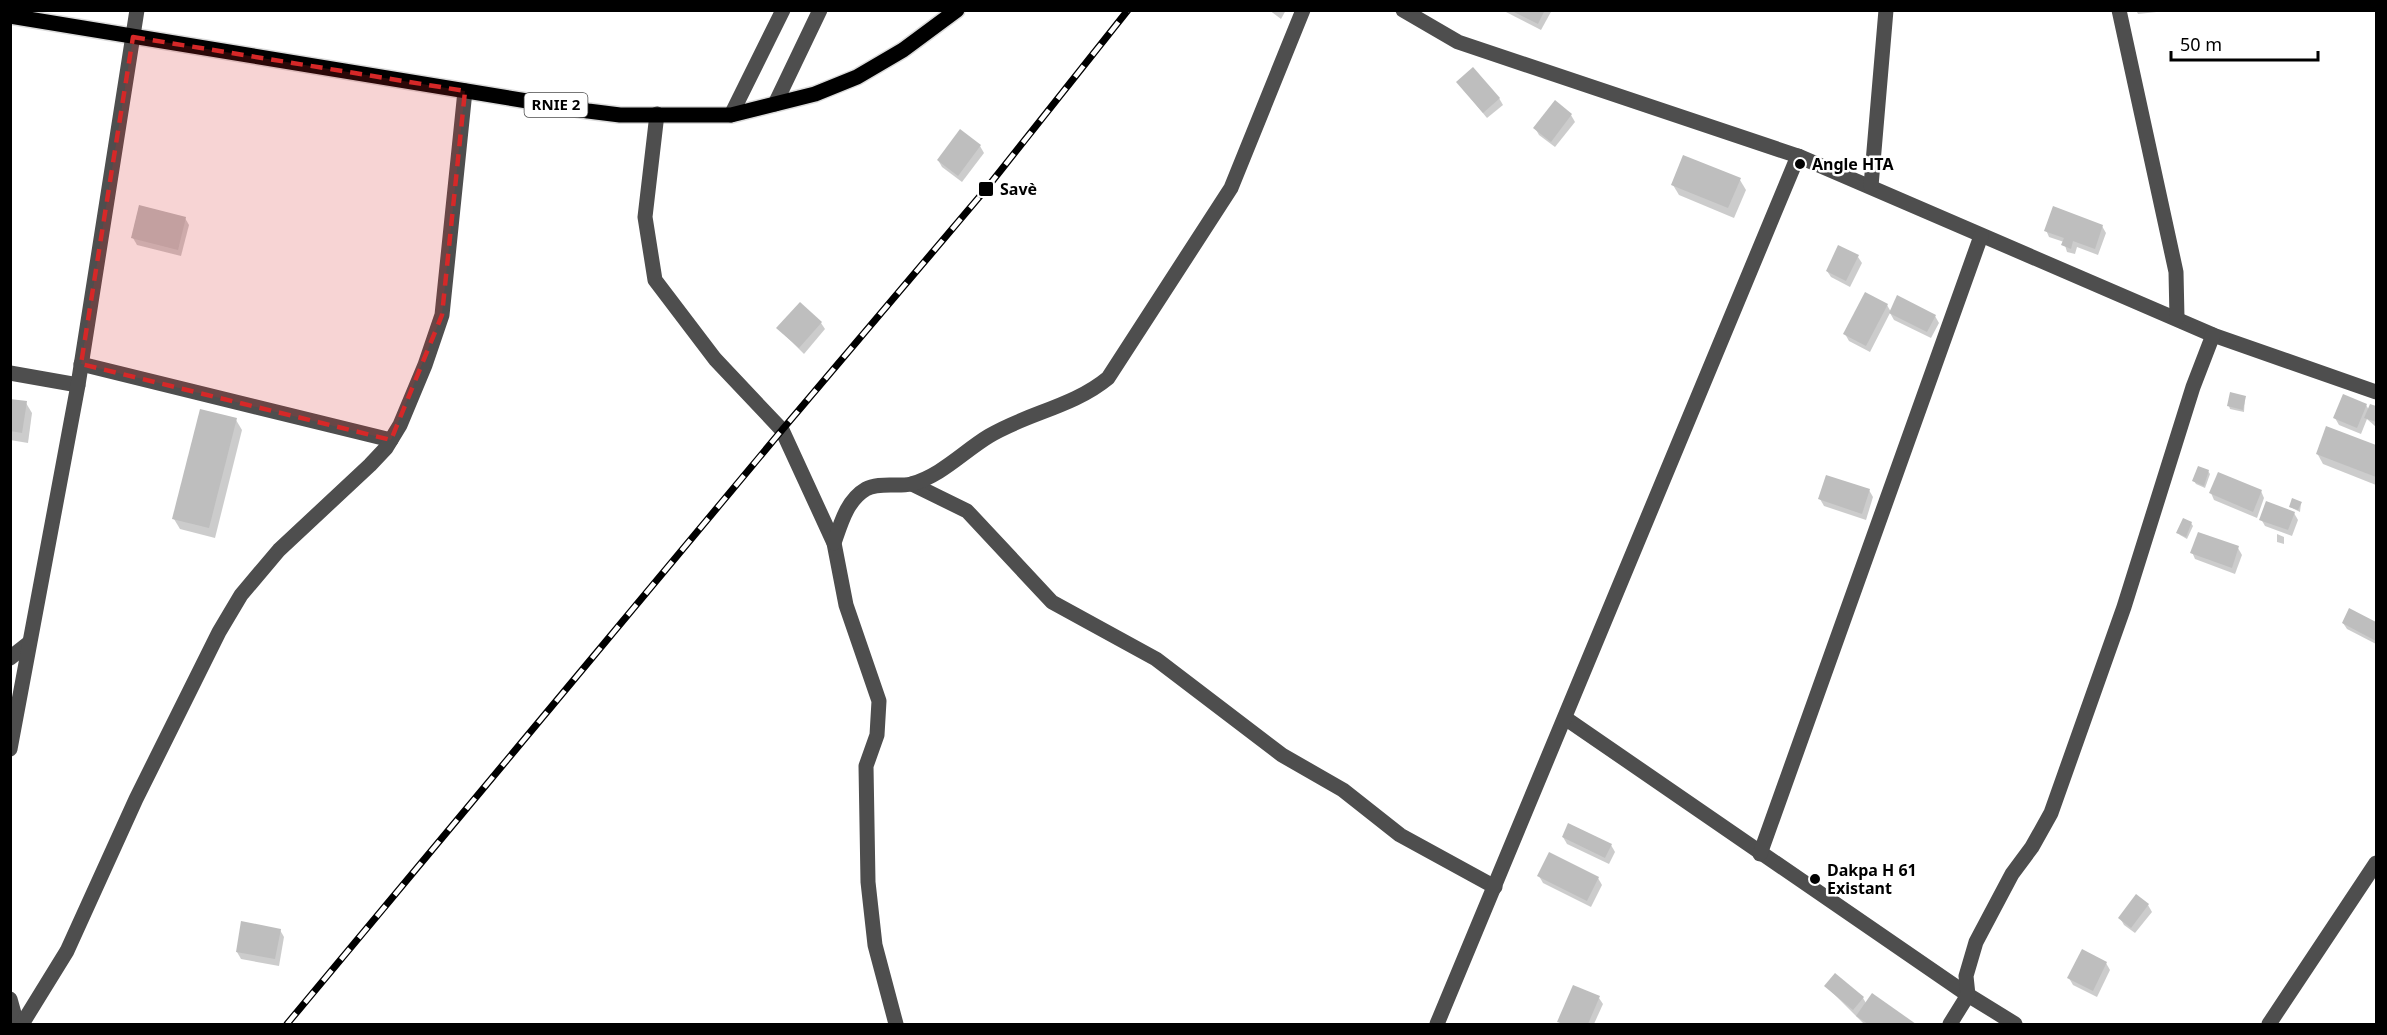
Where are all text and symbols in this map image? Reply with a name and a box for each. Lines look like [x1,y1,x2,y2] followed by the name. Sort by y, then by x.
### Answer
[2171,24,2318,62] scale bar
[2180,32,2222,56] text: 50 m
[524,93,588,117] road number: RNIE 2
[1812,153,1894,175] place label: Angle HTA
[1793,157,1807,171] marker: Angle HTA
[1000,178,1037,200] place label: Savè
[977,180,995,198] marker: Savè
[1827,859,1917,899] place label: Dakpa H 61 Existant
[1808,872,1822,886] marker: Dakpa H 61 Existant

